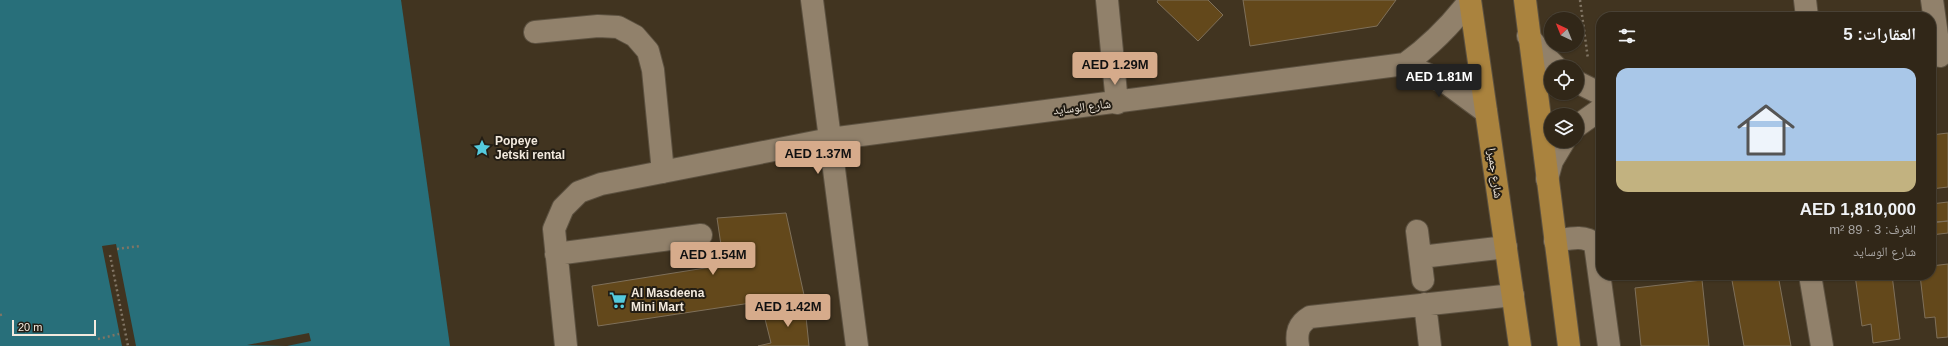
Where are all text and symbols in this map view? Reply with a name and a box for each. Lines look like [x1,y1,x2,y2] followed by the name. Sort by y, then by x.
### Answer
[1544,12,1584,52] north arrow
[1544,12,1584,148] map controls
[1616,25,1638,47] icon: filters
[1843,25,1916,44] text: العقارات: 5
[1069,52,1161,86] pin: AED 1.29M
[1081,57,1149,72] text: AED 1.29M
[1544,60,1584,100] button: locate
[1393,64,1485,98] pin: AED 1.81M
[1405,69,1473,84] text: AED 1.81M
[1730,94,1802,166] icon: home
[1052,97,1112,118] street label: شارع الوسايد
[1544,108,1584,148] button: layers
[495,134,565,162] place label: Popeye Jetski rental
[472,138,492,158] place icon: Popeye Jetski rental
[772,141,864,175] pin: AED 1.37M
[784,146,852,161] text: AED 1.37M
[1484,147,1505,199] street label: شارع جميرا
[1800,200,1916,219] text: AED 1,810,000
[1829,222,1916,237] text: الغرف: 3 · 89 m²
[667,242,759,276] pin: AED 1.54M
[1853,244,1916,259] text: شارع الوسايد
[679,247,747,262] text: AED 1.54M
[631,286,705,314] place label: Al Masdeena Mini Mart
[608,290,628,310] supermarket icon: Al Masdeena Mini Mart
[742,294,834,328] pin: AED 1.42M
[754,299,822,314] text: AED 1.42M
[12,318,96,337] scale bar
[18,321,42,333] text: 20 m

